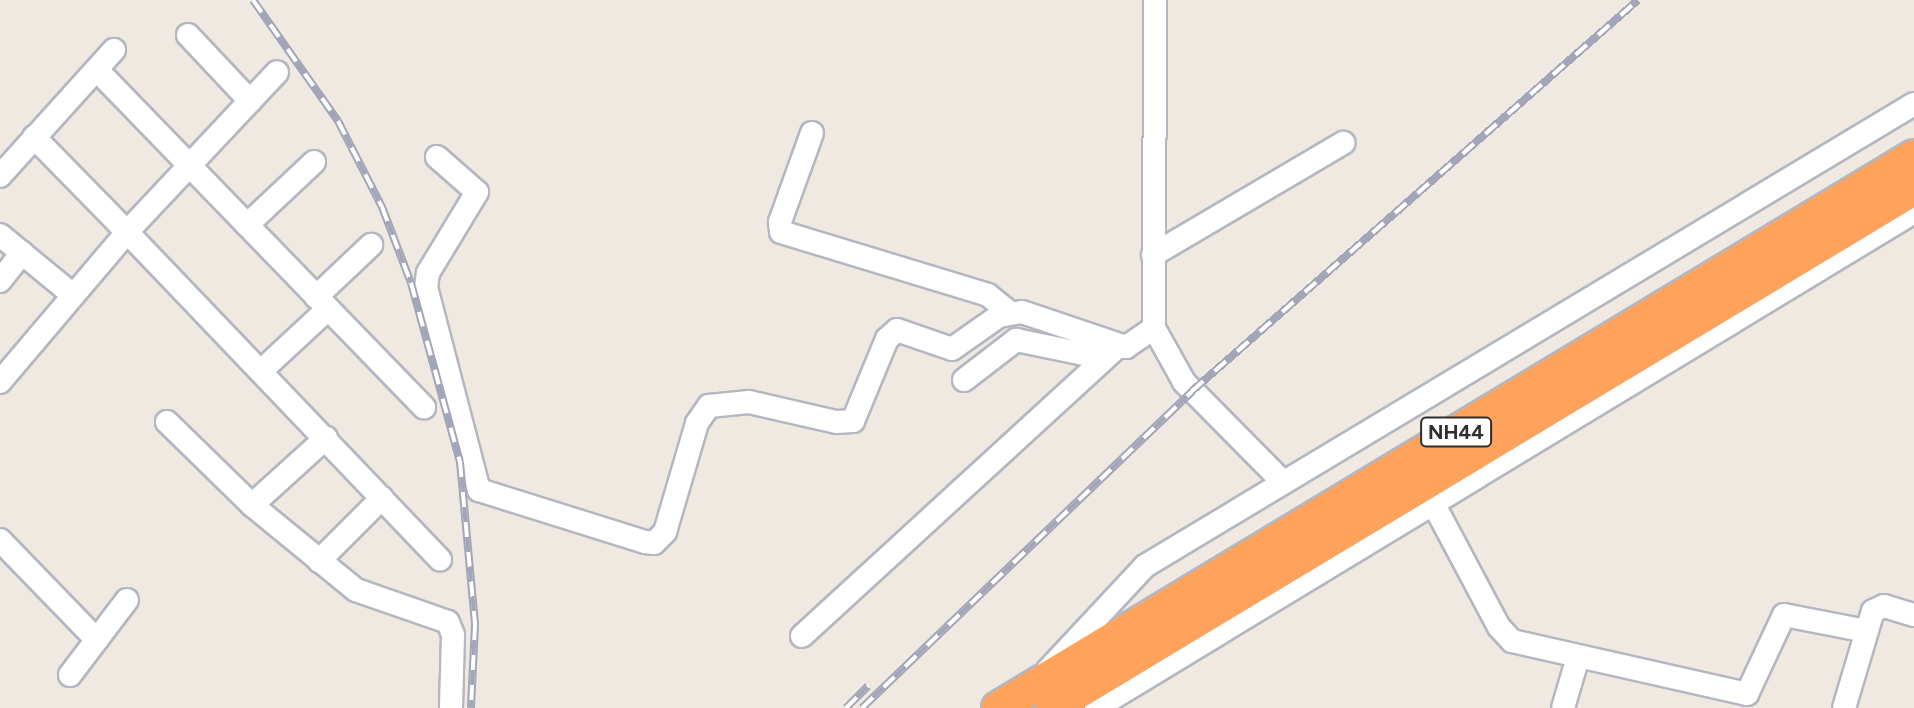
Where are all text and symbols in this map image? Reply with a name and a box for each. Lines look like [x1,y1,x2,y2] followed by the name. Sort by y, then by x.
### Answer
[1420,416,1492,448] road number: NH44

